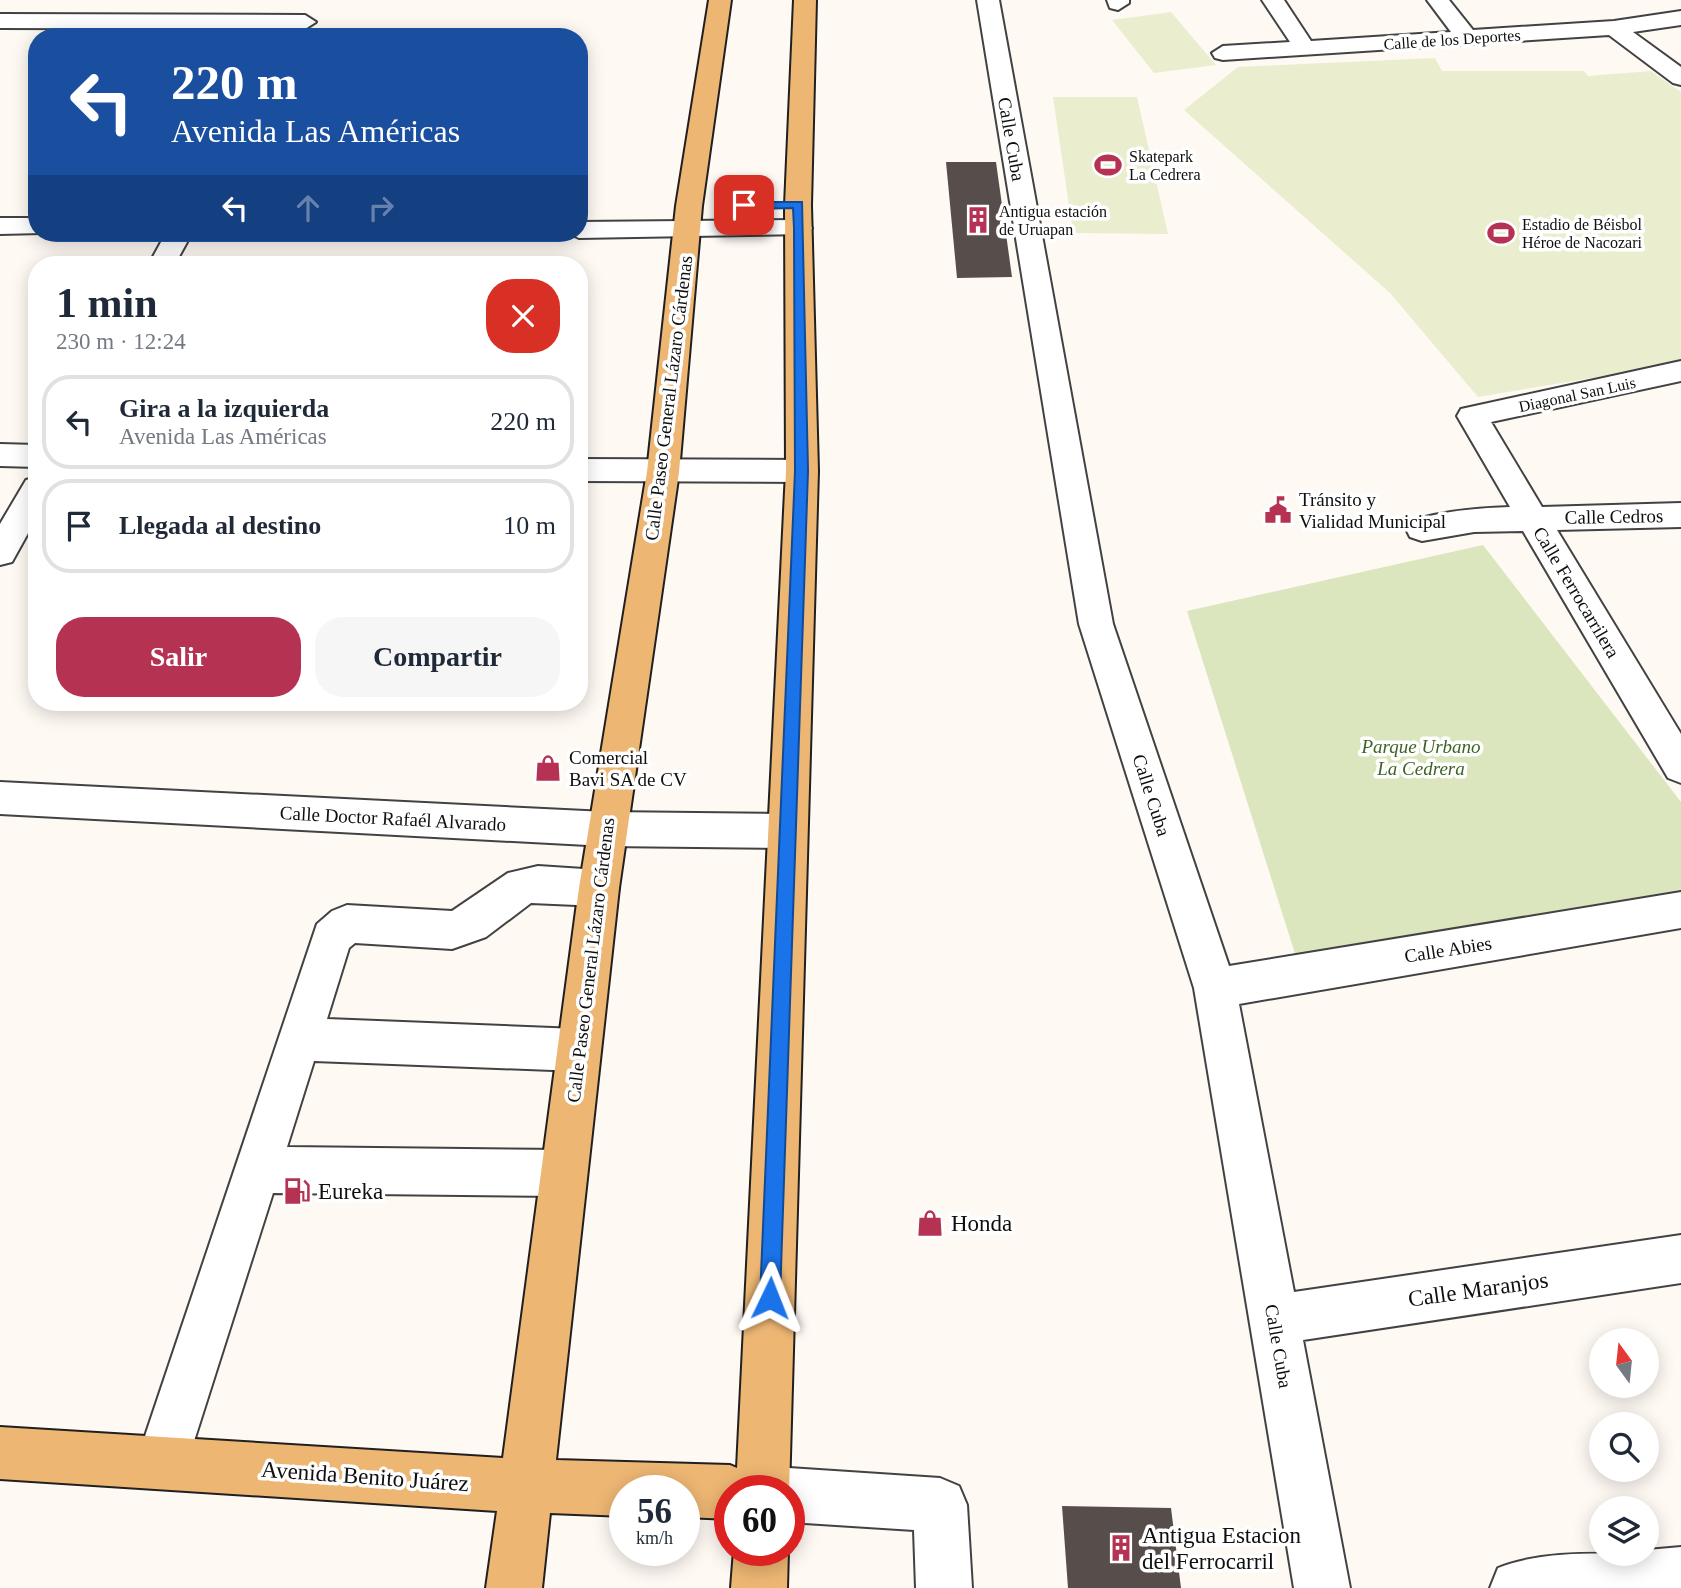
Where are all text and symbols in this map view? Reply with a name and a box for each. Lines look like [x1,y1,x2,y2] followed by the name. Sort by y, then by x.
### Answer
[1383,26,1521,54] street label: Calle de los Deportes
[171,55,298,110] text: 220 m
[56,56,147,147] icon: left
[994,95,1029,183] street label: Calle Cuba
[171,113,460,149] text: Avenida Las Américas
[1129,148,1201,183] place label: Skatepark La Cedrera
[1093,150,1123,180] sports icon: Skatepark La Cedrera
[714,175,774,235] pin
[725,186,763,224] icon: arrive
[216,189,254,227] icon: left
[289,189,327,227] icon: ahead
[362,189,400,227] icon: right
[999,203,1107,239] place label: Antigua estación de Uruapan
[963,205,993,235] building icon: Antigua estación de Uruapan
[1522,216,1643,251] place label: Estadio de Béisbol Héroe de Nacozari
[1486,218,1516,248] sports icon: Estadio de Béisbol Héroe de Nacozari
[641,254,696,542] street label: Calle Paseo General Lázaro Cárdenas
[486,279,560,353] button: close
[56,280,158,326] text: 1 min
[56,329,186,354] text: 230 m · 12:24
[1517,374,1637,416] street label: Diagonal San Luis
[119,394,329,423] text: Gira a la izquierda
[60,403,98,441] icon: left
[490,407,556,436] text: 220 m
[119,424,327,449] text: Avenida Las Américas
[1299,489,1446,532] place label: Tránsito y Vialidad Municipal
[1263,495,1293,525] public building icon: Tránsito y Vialidad Municipal
[1564,505,1664,528] street label: Calle Cedros
[60,507,98,545] icon: arrive
[119,511,321,540] text: Llegada al destino
[503,511,556,540] text: 10 m
[1529,523,1624,662] street label: Calle Ferrocarrilera
[56,617,301,697] button: Salir
[315,617,560,697] button: Compartir
[1360,736,1481,779] park label: Parque Urbano La Cedrera
[569,747,687,790] place label: Comercial Bavi SA de CV
[1128,752,1175,839] street label: Calle Cuba
[533,753,563,783] shop icon: Comercial Bavi SA de CV
[279,802,507,835] street label: Calle Doctor Rafaél Alvarado
[563,816,618,1104] street label: Calle Paseo General Lázaro Cárdenas
[1403,932,1493,967] street label: Calle Abies
[282,1176,312,1206] fuel station icon: Eureka
[318,1179,383,1204] place label: Eureka
[915,1208,945,1238] shop icon: Honda
[951,1211,1012,1236] place label: Honda
[733,1261,807,1335] position arrow
[1406,1267,1550,1312] street label: Calle Maranjos
[1261,1302,1296,1390] street label: Calle Cuba
[1589,1328,1659,1398] north arrow
[1589,1328,1659,1566] map controls
[1589,1412,1659,1482] button: search
[260,1457,469,1496] street label: Avenida Benito Juárez
[714,1475,805,1566] speed limit sign: 60
[637,1492,672,1531] text: 56
[1589,1496,1659,1566] button: layers
[1142,1523,1302,1574] place label: Antigua Estacion del Ferrocarril
[636,1528,673,1548] text: km/h
[1106,1533,1136,1563] building icon: Antigua Estacion del Ferrocarril

